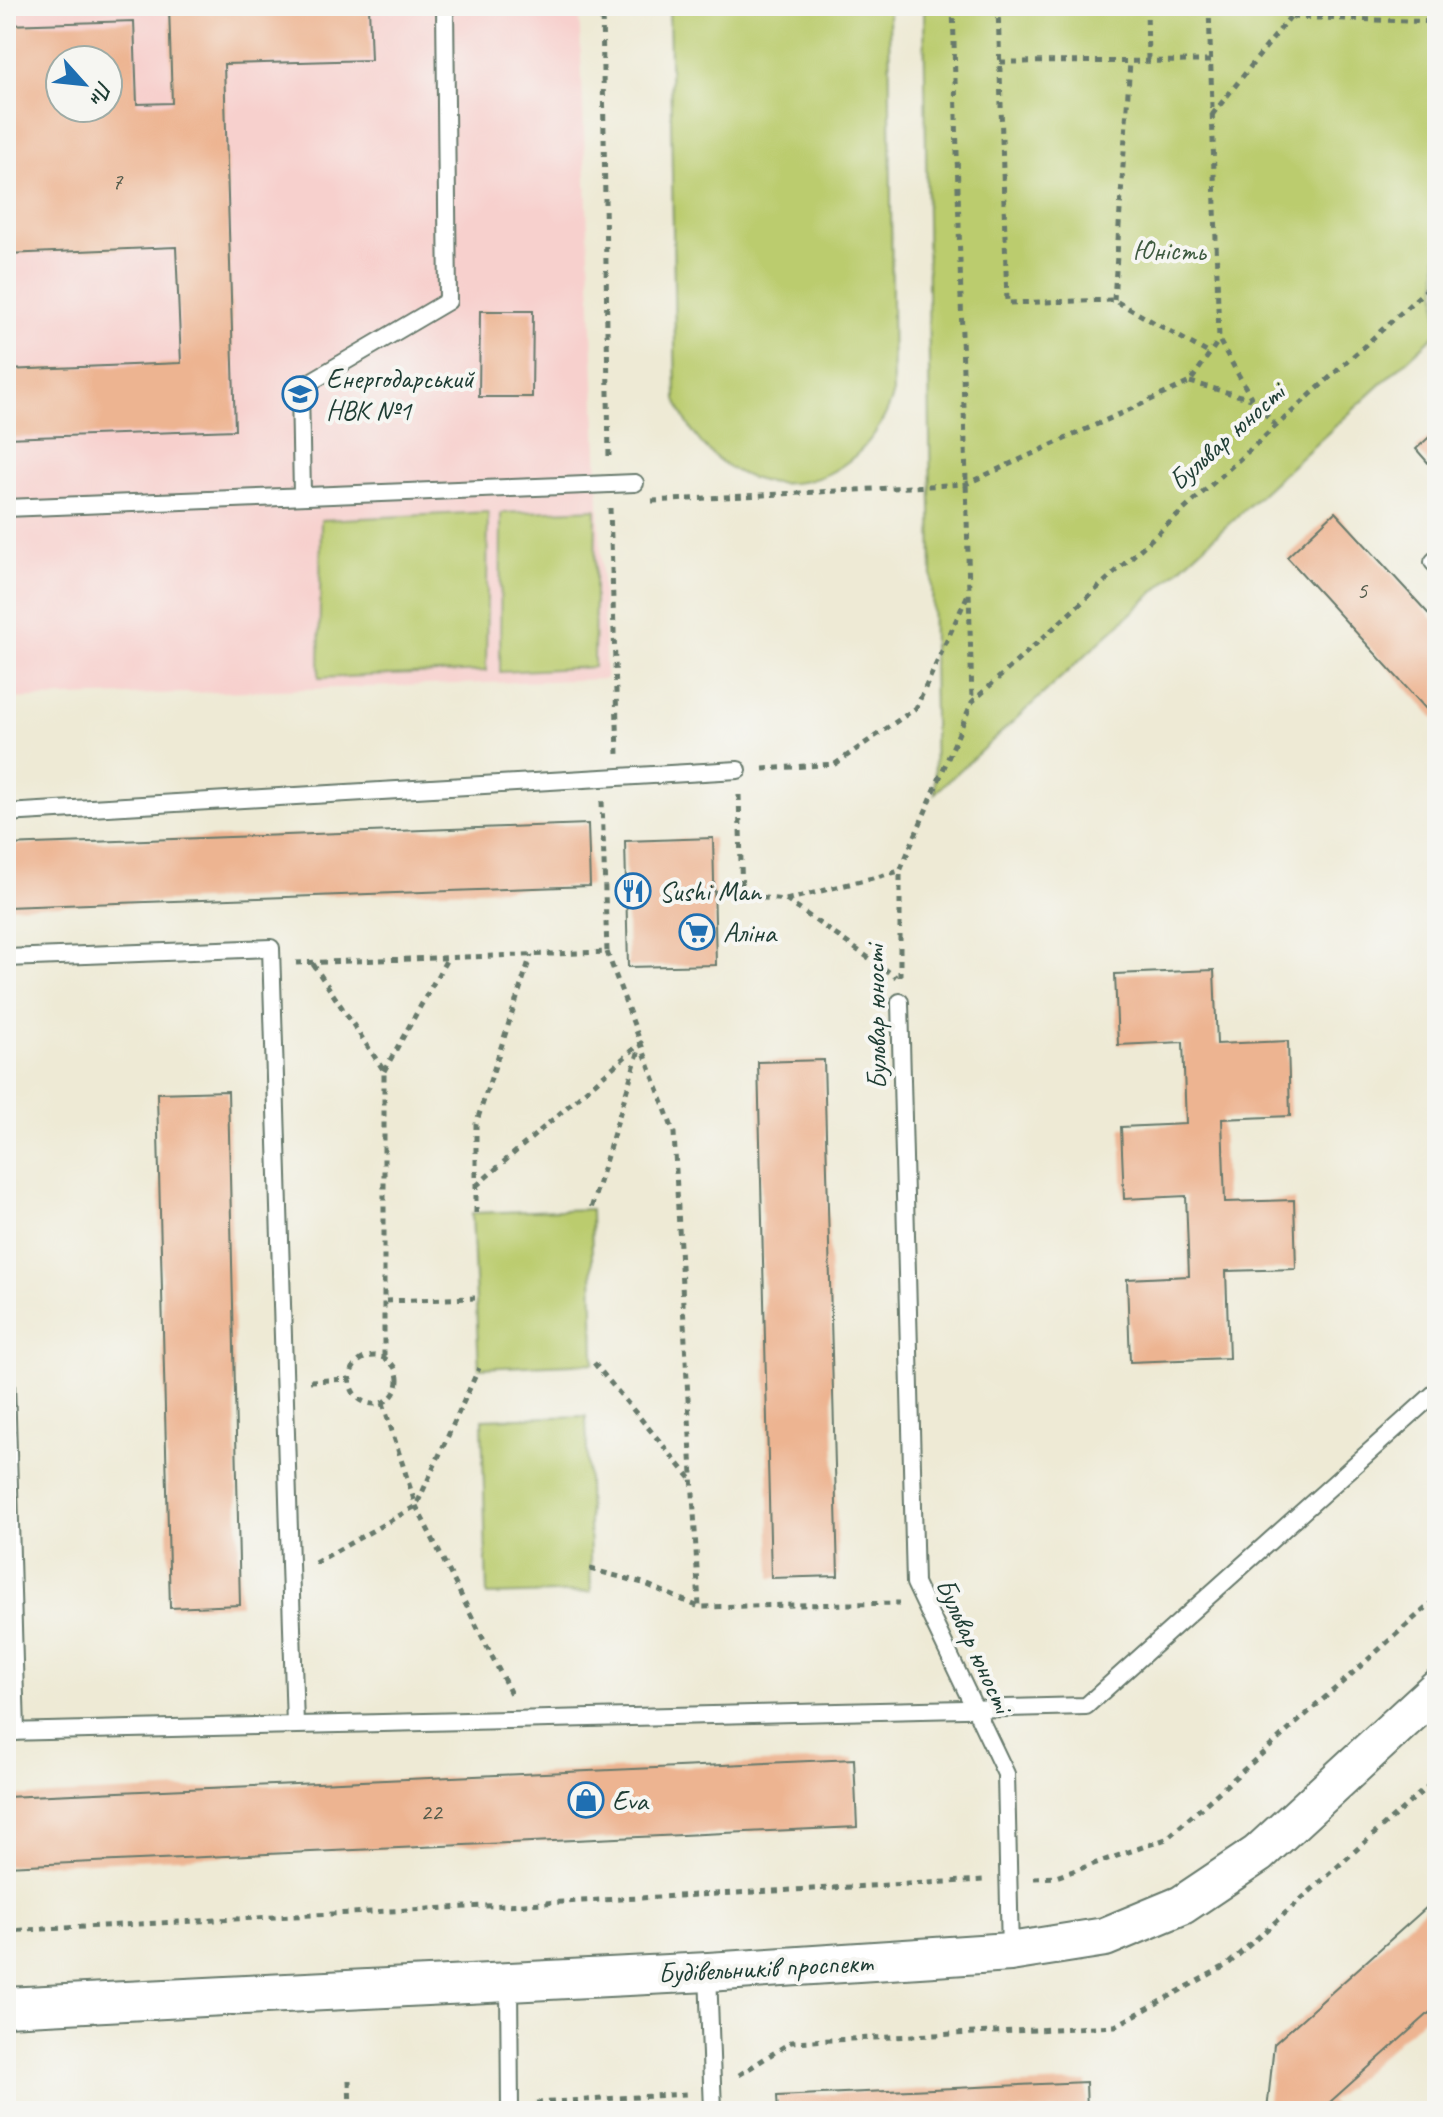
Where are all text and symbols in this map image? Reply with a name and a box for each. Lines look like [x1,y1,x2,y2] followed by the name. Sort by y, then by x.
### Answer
[44,44,124,124] north arrow
[83,76,119,110] text: Пн
[112,166,124,196] house number: 7
[1133,233,1208,268] park label: Юність
[326,361,475,428] place label: Енергодарський НВК №1
[1161,372,1295,498] street label: Бульвар юності
[281,375,319,413] school or university icon: Енергодарський НВК №1
[1357,575,1369,605] house number: 5
[614,872,652,910] restaurant icon: Sushi Man
[659,874,762,909] place label: Sushi Man
[678,913,716,951] supermarket icon: Аліна
[723,915,778,950] place label: Аліна
[857,941,894,1090] street label: Бульвар юності
[928,1572,1023,1722] street label: Бульвар юності
[567,1781,605,1819] shop icon: Eva
[612,1783,650,1818] place label: Eva
[420,1797,444,1827] house number: 22
[657,1944,875,1991] street label: Будівельників проспект

